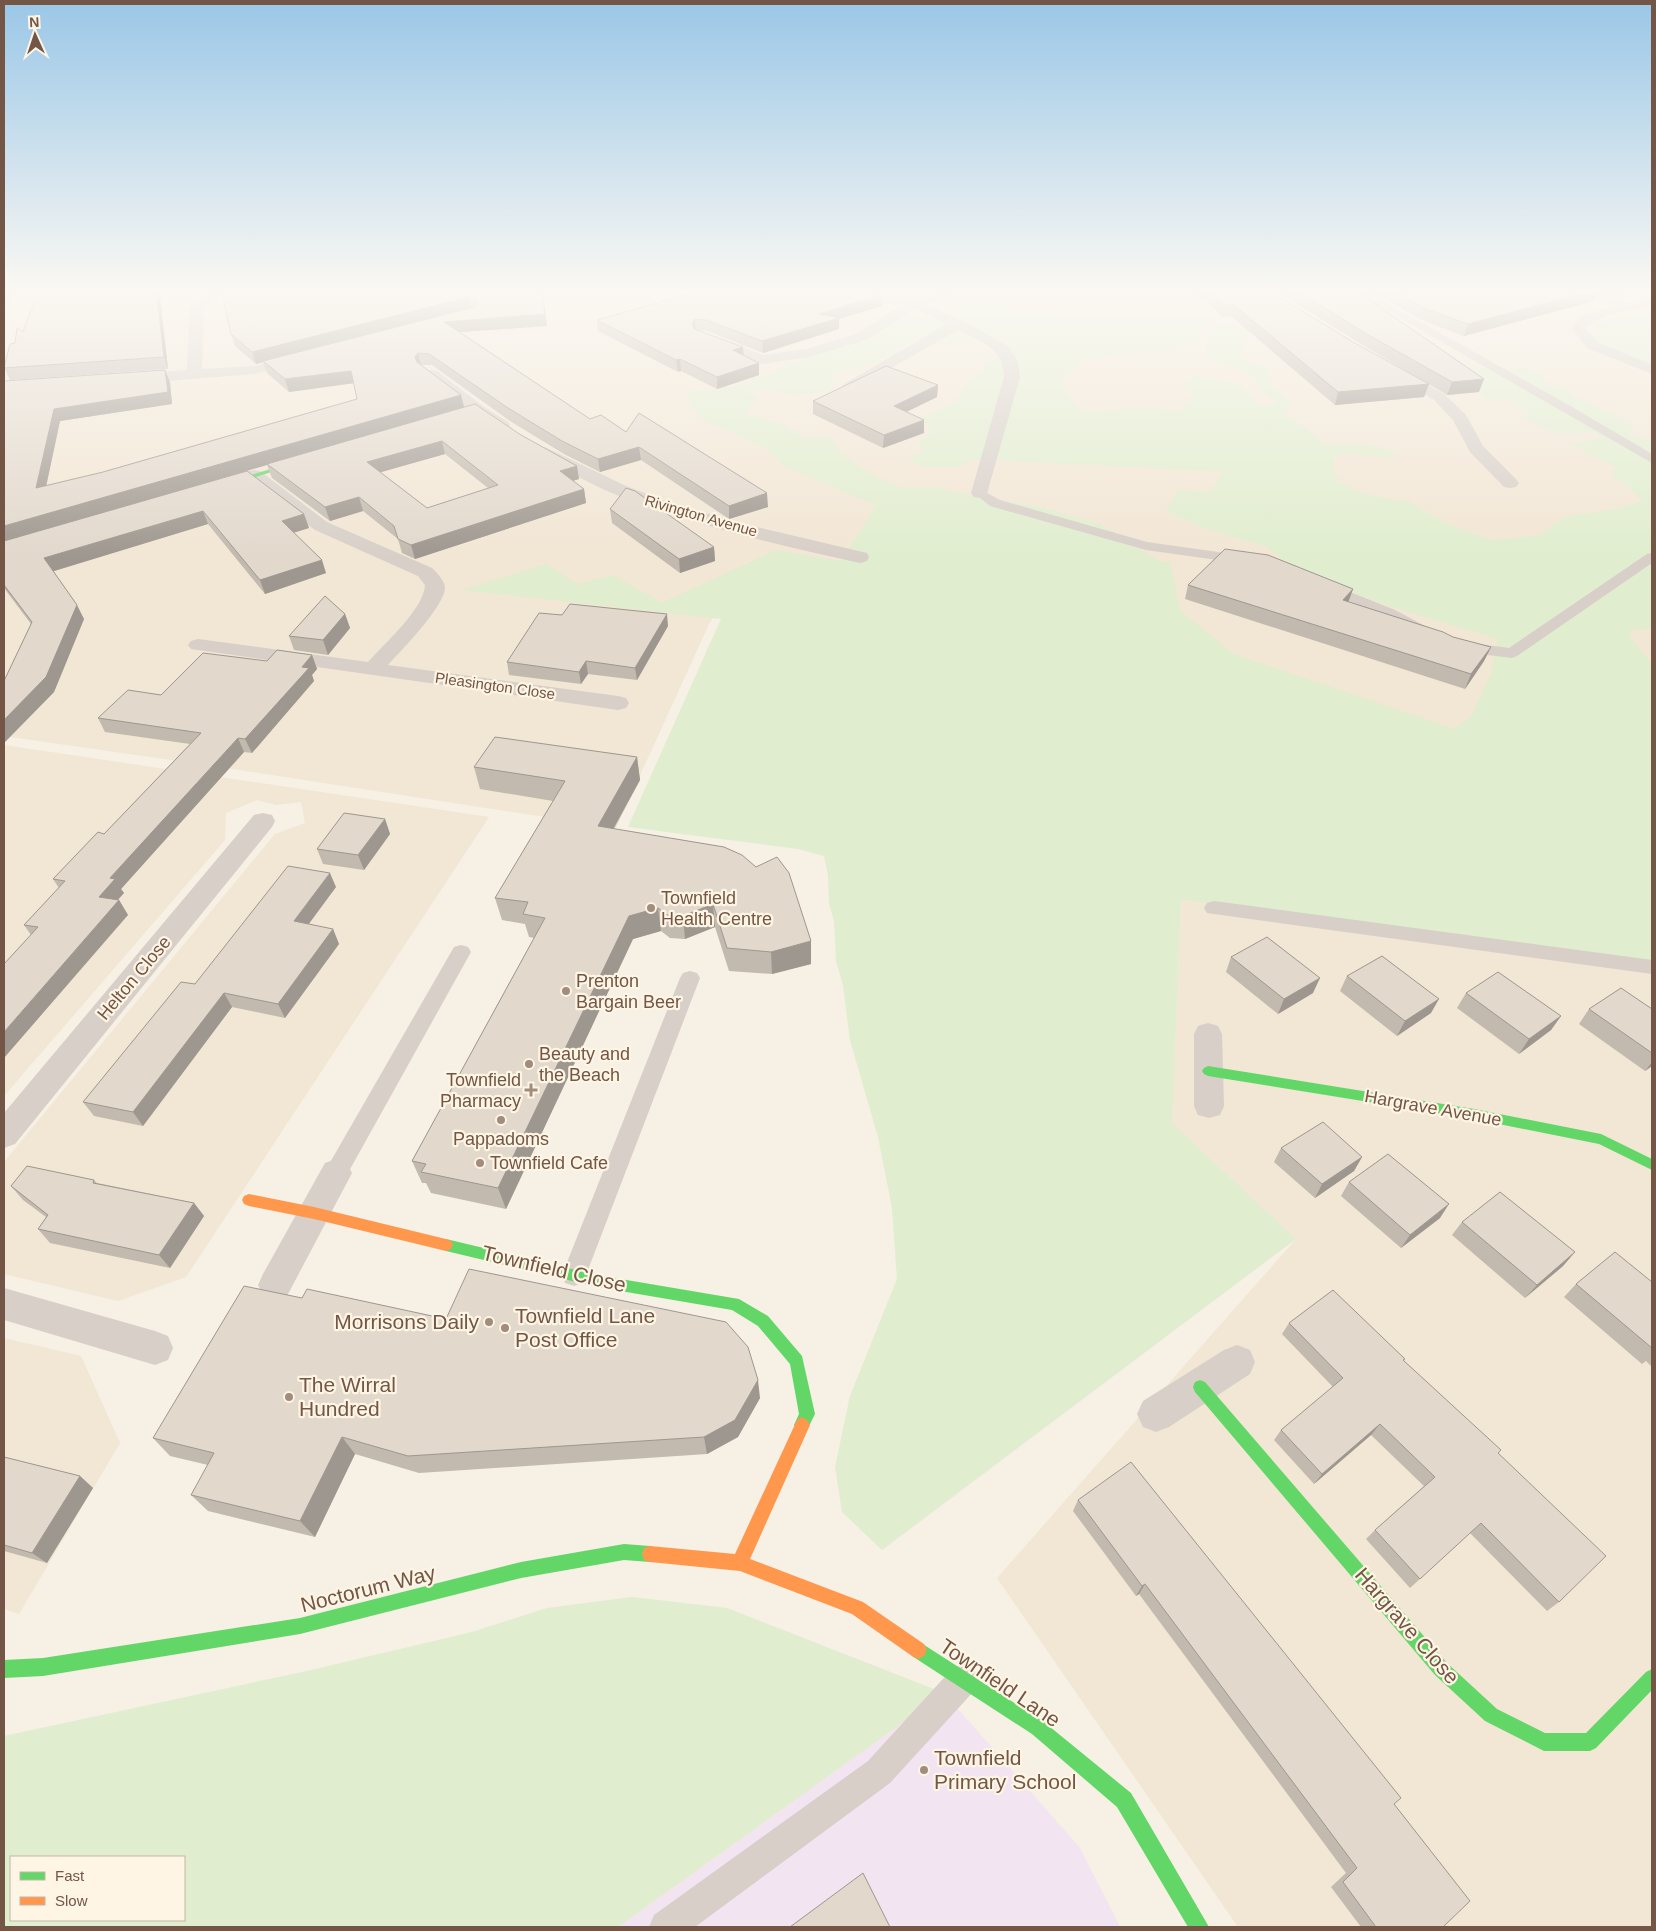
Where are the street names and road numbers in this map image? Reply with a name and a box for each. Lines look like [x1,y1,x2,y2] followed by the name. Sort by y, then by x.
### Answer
[643,491,759,540] street label: Rivington Avenue
[434,669,556,702] street label: Pleasington Close
[93,932,175,1024] street label: Helton Close
[1363,1086,1503,1130] street label: Hargrave Avenue
[480,1241,628,1296] street label: Townfield Close
[298,1561,438,1616] street label: Noctorum Way
[1351,1563,1464,1688] street label: Hargrave Close
[936,1634,1065,1731] street label: Townfield Lane

